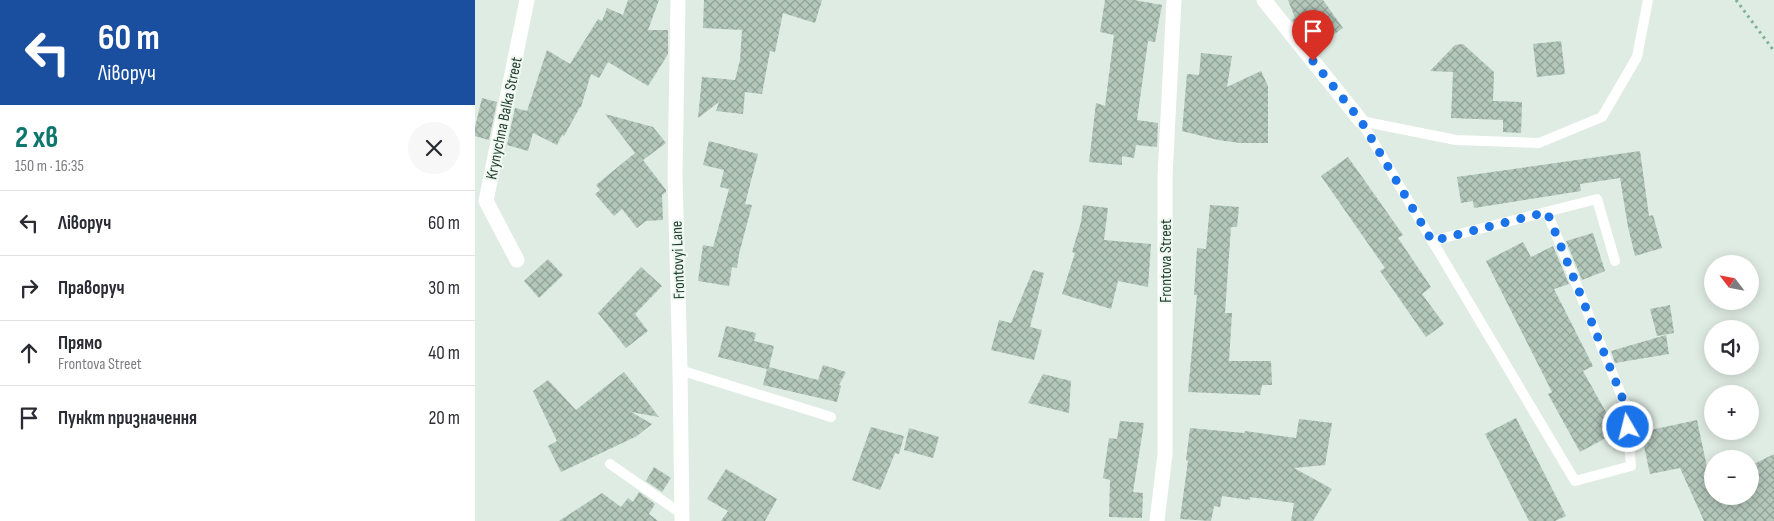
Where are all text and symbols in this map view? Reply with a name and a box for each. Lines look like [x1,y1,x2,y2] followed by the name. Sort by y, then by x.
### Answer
[1292,10,1334,61] pin
[98,17,160,60] text: 60 m
[1299,17,1327,45] icon: arrive
[15,20,80,85] icon: left
[482,55,527,181] street label: Krynychna Balka Street
[98,60,156,87] text: Ліворуч
[15,120,58,156] text: 2 хв
[408,122,460,174] button: close
[15,157,84,176] text: 150 m · 16:35
[15,209,43,237] icon: left
[58,212,111,235] text: Ліворуч
[428,212,460,235] text: 60 m
[1157,219,1176,303] street label: Frontova Street
[668,220,689,300] street label: Frontovyi Lane
[1704,255,1759,310] north arrow
[1704,255,1759,505] map controls
[15,274,43,302] icon: right
[58,277,125,300] text: Праворуч
[428,277,460,300] text: 30 m
[1704,320,1759,375] button: sound
[58,332,102,355] text: Прямо
[15,339,43,367] icon: ahead
[428,342,460,365] text: 40 m
[58,355,142,374] text: Frontova Street
[1704,385,1759,440] button: +
[1601,400,1653,452] position arrow
[15,404,43,432] icon: arrive
[58,407,197,430] text: Пункт призначення
[428,407,460,430] text: 20 m
[1704,450,1759,505] button: −

